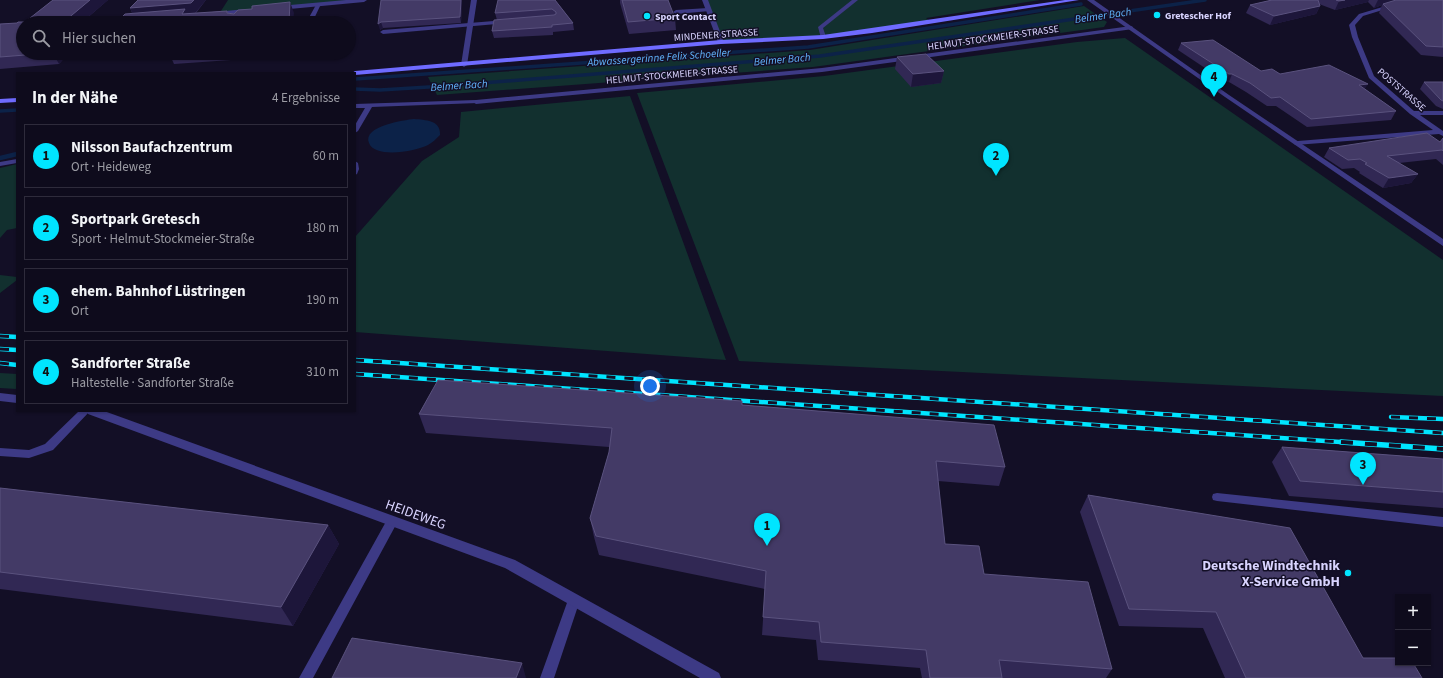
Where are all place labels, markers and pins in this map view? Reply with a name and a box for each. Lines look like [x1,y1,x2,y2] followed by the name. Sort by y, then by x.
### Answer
[1165,9,1231,23] place label: Gretescher Hof
[655,10,716,24] place label: Sport Contact
[1152,10,1162,20] marker: Gretescher Hof
[642,11,652,21] marker: Sport Contact
[1201,64,1227,97] pin: 4
[983,143,1009,176] pin: 2
[1350,452,1376,485] pin: 3
[754,513,780,546] pin: 1
[1202,556,1340,592] place label: Deutsche Windtechnik X-Service GmbH
[1343,568,1353,578] marker: Deutsche Windtechnik X-Service GmbH

